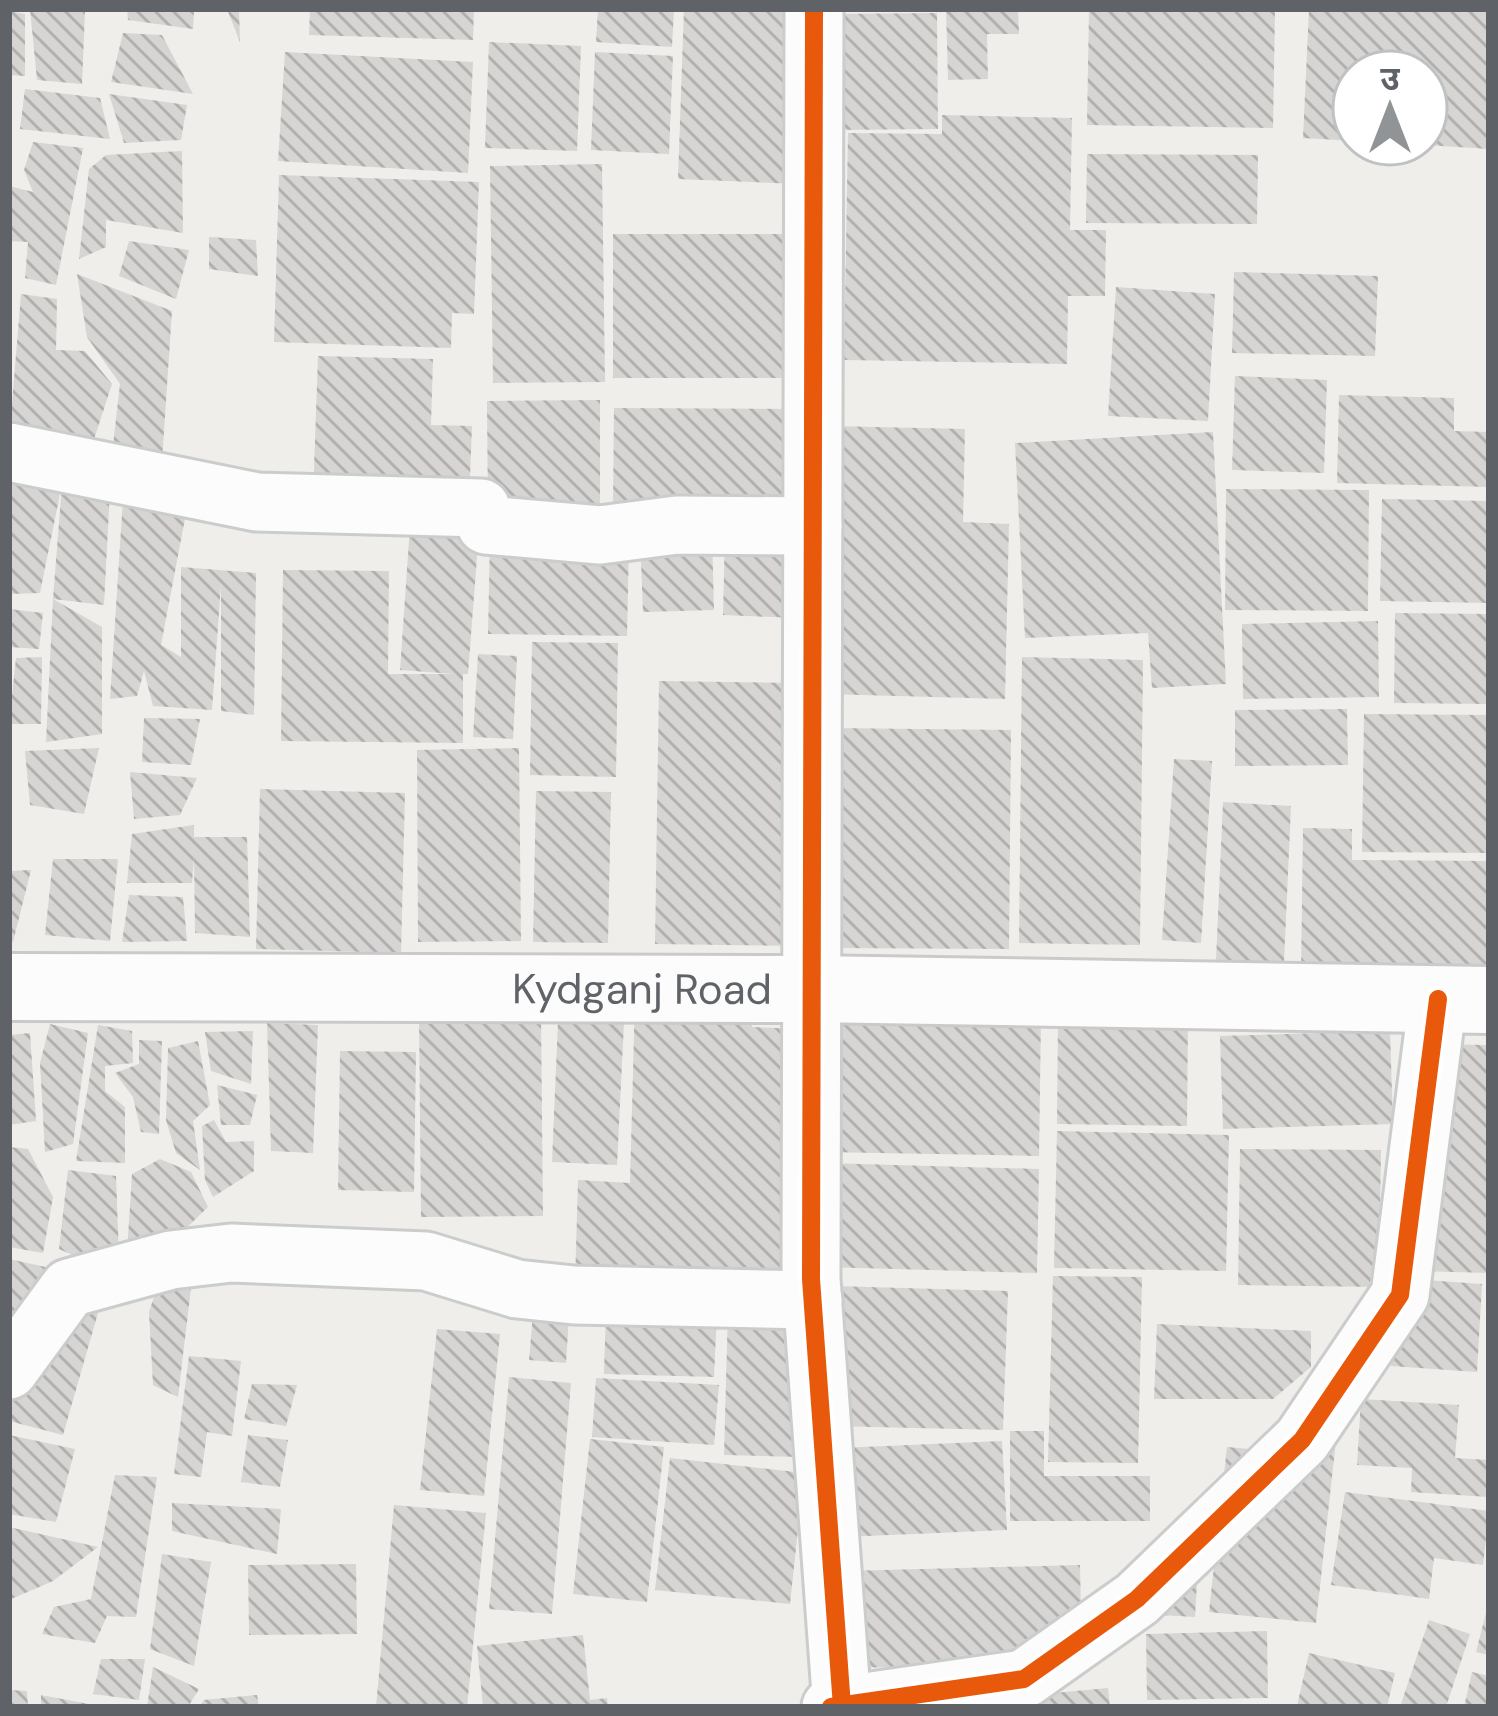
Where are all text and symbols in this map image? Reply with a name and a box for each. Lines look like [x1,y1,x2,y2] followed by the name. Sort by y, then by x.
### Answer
[1330,48,1450,168] north arrow
[1380,57,1400,100] text: उ
[512,961,772,1017] street label: Kydganj Road

